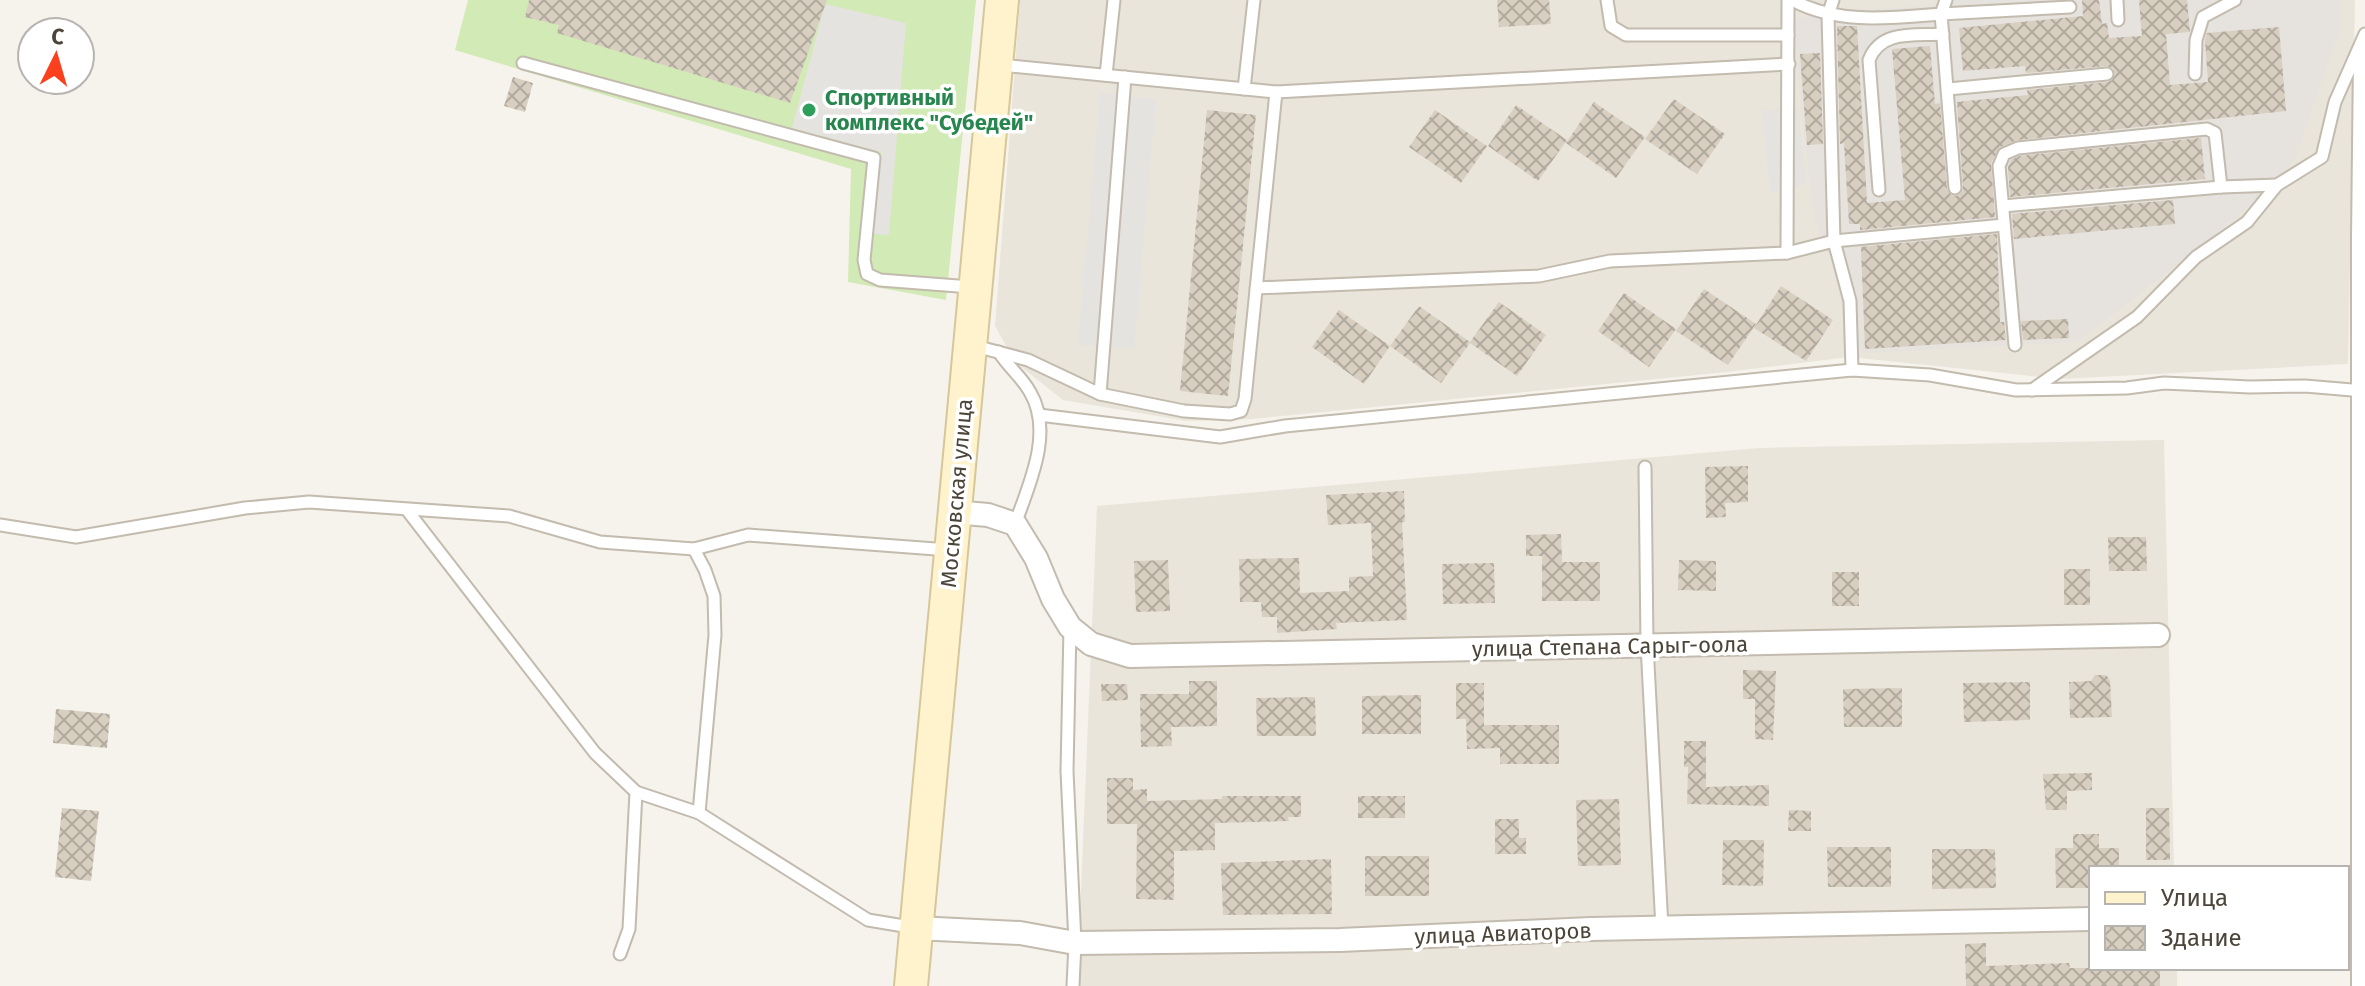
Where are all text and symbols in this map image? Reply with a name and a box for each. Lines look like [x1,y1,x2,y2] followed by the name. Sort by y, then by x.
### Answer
[16,16,96,96] north arrow
[50,23,66,51] text: С
[825,84,1034,136] place label: Спортивный комплекс "Субедей"
[800,101,818,119] marker: Спортивный комплекс "Субедей"
[935,397,978,589] street label: Московская улица
[1472,631,1748,662] street label: улица Степана Сарыг-оола
[2089,866,2349,970] legend
[2161,884,2228,912] text: Улица
[1414,917,1592,950] street label: улица Авиаторов
[2161,924,2242,952] text: Здание

